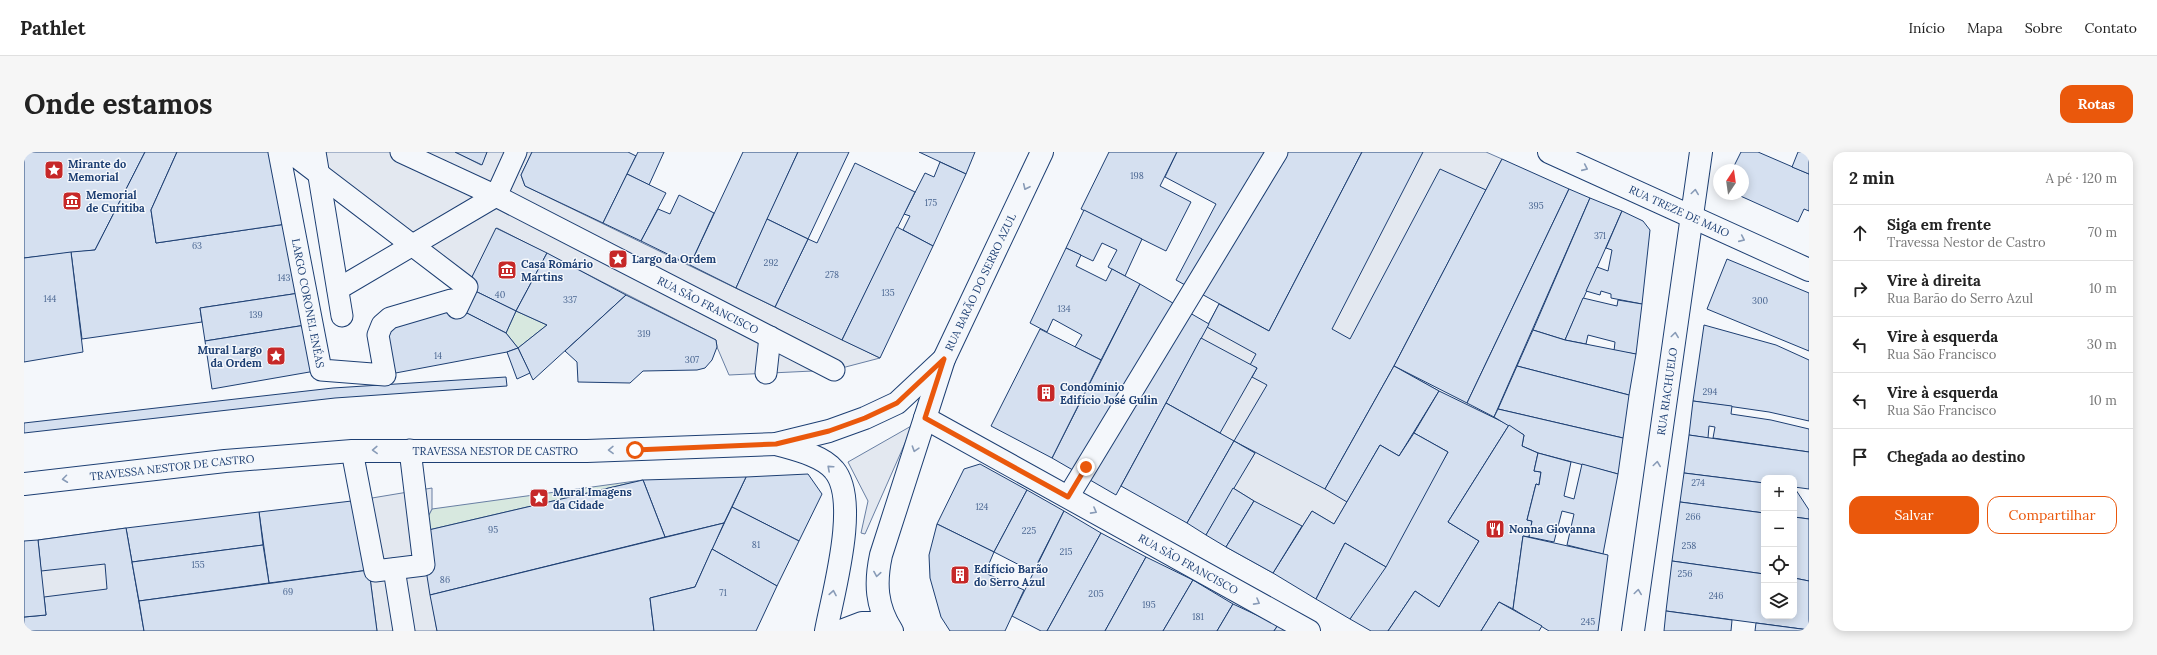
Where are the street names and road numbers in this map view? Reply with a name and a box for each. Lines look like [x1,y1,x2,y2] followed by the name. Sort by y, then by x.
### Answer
[1627,182,1732,240] street label: RUA TREZE DE MAIO
[942,210,1019,353] street label: RUA BARÃO DO SERRO AZUL
[289,237,327,369] street label: LARGO CORONEL ENÉAS
[655,273,761,337] street label: RUA SÃO FRANCISCO
[1654,346,1680,436] street label: RUA RIACHUELO
[413,444,578,458] street label: TRAVESSA NESTOR DE CASTRO
[89,452,255,483] street label: TRAVESSA NESTOR DE CASTRO
[1136,531,1241,597] street label: RUA SÃO FRANCISCO

